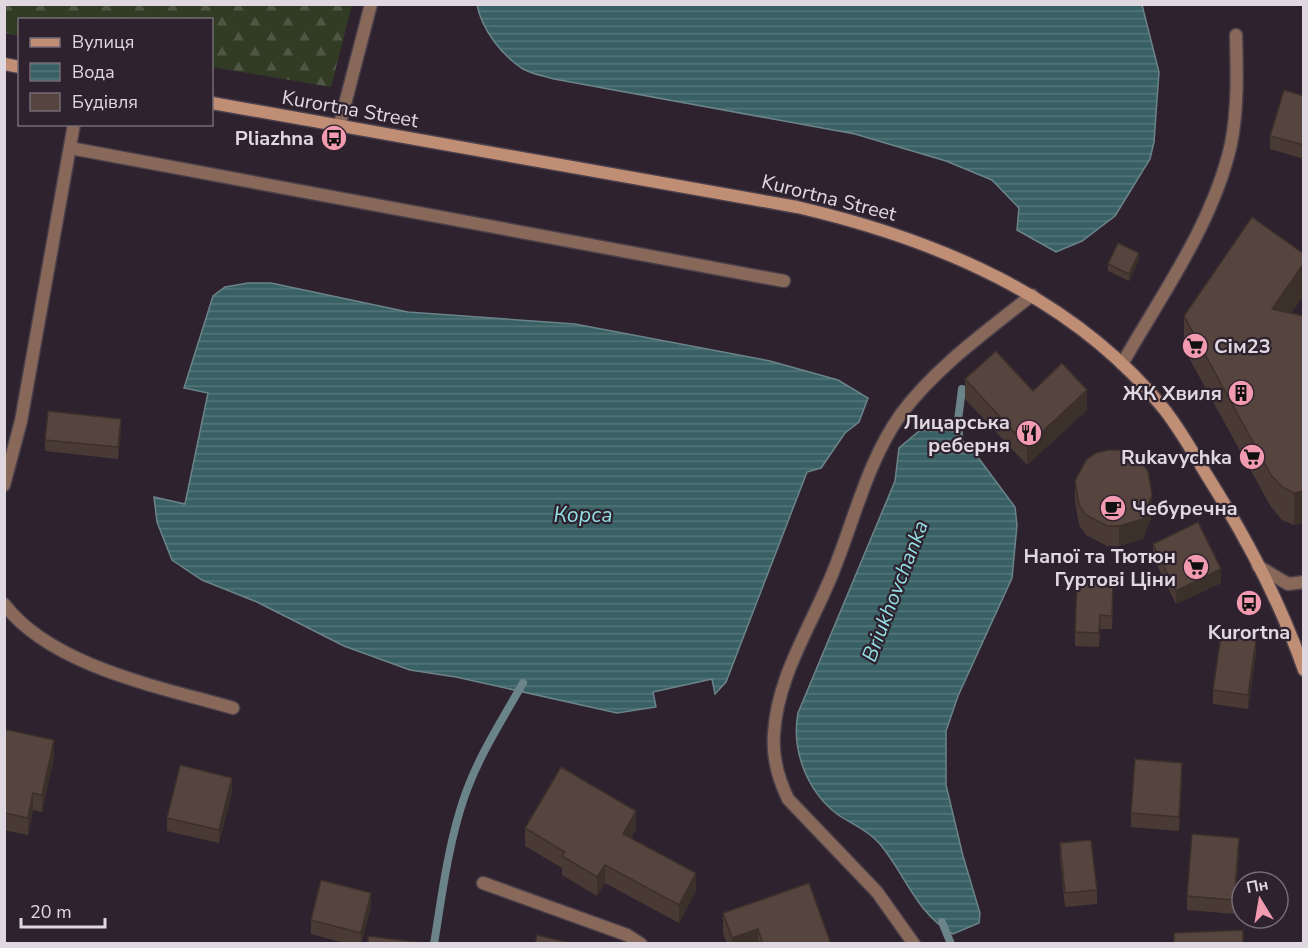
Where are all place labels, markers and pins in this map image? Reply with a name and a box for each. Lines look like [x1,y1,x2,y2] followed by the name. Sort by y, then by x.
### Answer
[319,123,349,153] bus stop icon: Pliazhna
[235,125,314,152] place label: Pliazhna
[1180,331,1210,361] supermarket icon: Сім23
[1214,333,1271,360] place label: Сім23
[1226,378,1256,408] building icon: ЖК Хвиля
[1123,380,1222,407] place label: ЖК Хвиля
[904,409,1010,459] place label: Лицарська реберня
[1014,418,1044,448] restaurant icon: Лицарська реберня
[1237,442,1267,472] supermarket icon: Rukavychka
[1121,444,1232,471] place label: Rukavychka
[1098,493,1128,523] cafe icon: Чебуречна
[1132,495,1238,522] place label: Чебуречна
[1023,543,1176,593] place label: Напої та Тютюн Гуртові Ціни
[1181,552,1211,582] supermarket icon: Напої та Тютюн Гуртові Ціни
[1234,588,1264,618] bus stop icon: Kurortna
[1208,619,1290,646] place label: Kurortna

